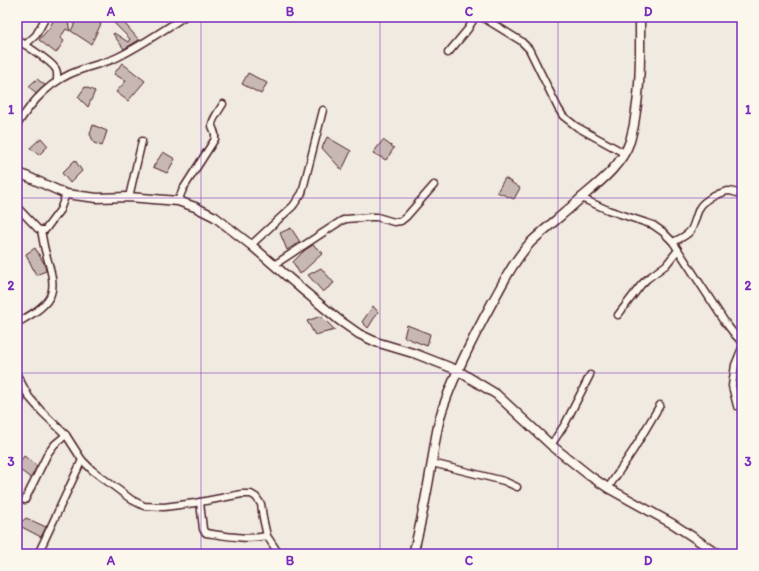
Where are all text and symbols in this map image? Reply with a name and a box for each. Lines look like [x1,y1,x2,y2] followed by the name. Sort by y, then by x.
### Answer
[106,4,116,19] text: A
[286,4,295,19] text: B
[465,4,474,19] text: C
[644,4,653,19] text: D
[8,102,14,117] text: 1
[745,102,751,117] text: 1
[8,278,15,293] text: 2
[745,278,752,293] text: 2
[7,454,15,469] text: 3
[744,454,752,469] text: 3
[106,553,116,568] text: A
[286,553,295,568] text: B
[465,553,474,568] text: C
[644,553,653,568] text: D

